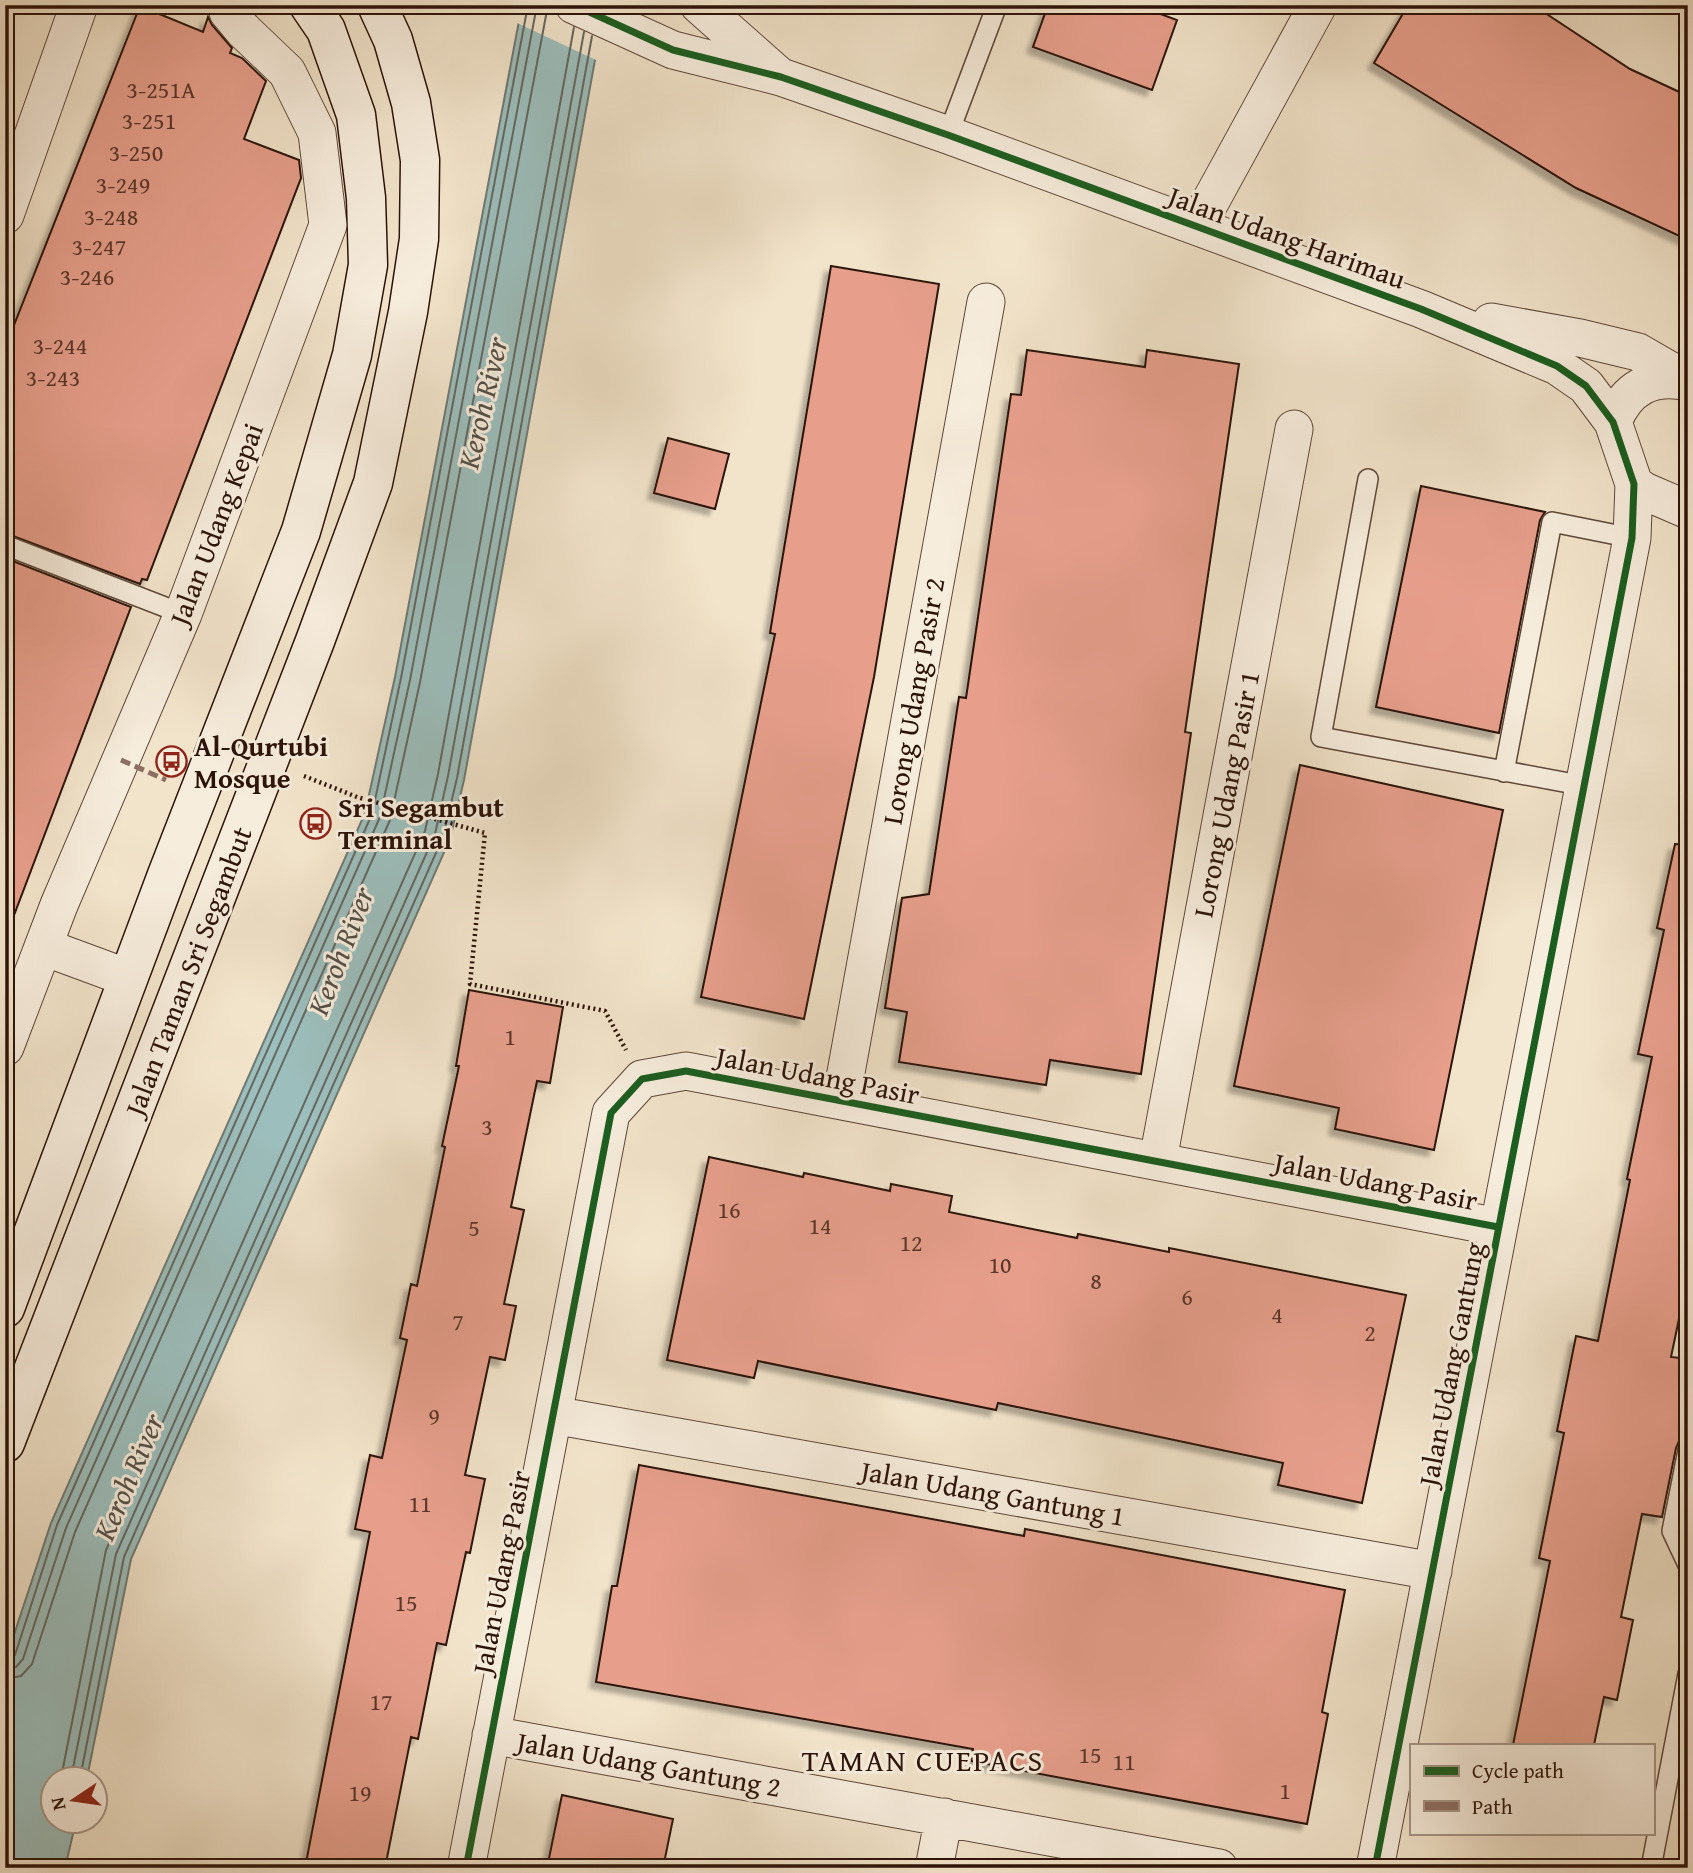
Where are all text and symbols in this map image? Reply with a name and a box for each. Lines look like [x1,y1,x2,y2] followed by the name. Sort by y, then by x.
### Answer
[126,72,196,107] house number: 3-251A
[122,103,176,138] house number: 3-251
[109,135,163,170] house number: 3-250
[96,167,150,202] house number: 3-249
[1160,173,1412,299] street label: Jalan Udang Harimau
[84,199,138,234] house number: 3-248
[72,229,126,264] house number: 3-247
[60,259,114,294] house number: 3-246
[33,328,87,363] house number: 3-244
[445,332,519,474] water label: Keroh River
[26,360,80,395] house number: 3-243
[157,417,273,634] street label: Jalan Udang Kepai
[871,574,954,828] street label: Lorong Udang Pasir 2
[1182,667,1269,921] street label: Lorong Udang Pasir 1
[194,725,328,798] place label: Al-Qurtubi Mosque
[154,745,188,779] bus stop icon: Al-Qurtubi Mosque
[338,786,504,859] place label: Sri Segambut Terminal
[298,806,332,840] bus stop icon: Sri Segambut Terminal
[112,820,262,1124] street label: Jalan Taman Sri Segambut
[295,879,385,1022] water label: Keroh River
[504,1019,516,1054] house number: 1
[710,1034,924,1114] street label: Jalan Udang Pasir
[481,1109,493,1144] house number: 3
[1268,1140,1482,1220] street label: Jalan Udang Pasir
[717,1192,741,1227] house number: 16
[808,1208,832,1243] house number: 14
[468,1210,480,1245] house number: 5
[899,1225,923,1260] house number: 12
[1406,1238,1494,1492] street label: Jalan Udang Gantung
[988,1247,1012,1282] house number: 10
[1090,1263,1102,1298] house number: 8
[1181,1279,1193,1314] house number: 6
[1271,1297,1283,1332] house number: 4
[452,1304,464,1339] house number: 7
[1364,1315,1376,1350] house number: 2
[428,1398,440,1433] house number: 9
[81,1406,175,1548] water label: Keroh River
[855,1449,1128,1536] street label: Jalan Udang Gantung 1
[460,1466,540,1680] street label: Jalan Udang Pasir
[408,1486,432,1521] house number: 11
[394,1585,418,1620] house number: 15
[369,1684,393,1719] house number: 17
[511,1720,784,1807] street label: Jalan Udang Gantung 2
[1078,1737,1102,1772] house number: 15
[802,1738,1044,1782] district label: TAMAN CUEPACS
[1112,1744,1136,1779] house number: 11
[1410,1744,1654,1834] legend
[1472,1755,1564,1786] text: Cycle path
[38,1764,108,1834] north arrow
[1279,1773,1291,1808] house number: 1
[348,1775,372,1810] house number: 19
[1472,1791,1513,1822] text: Path
[42,1794,73,1813] text: N

